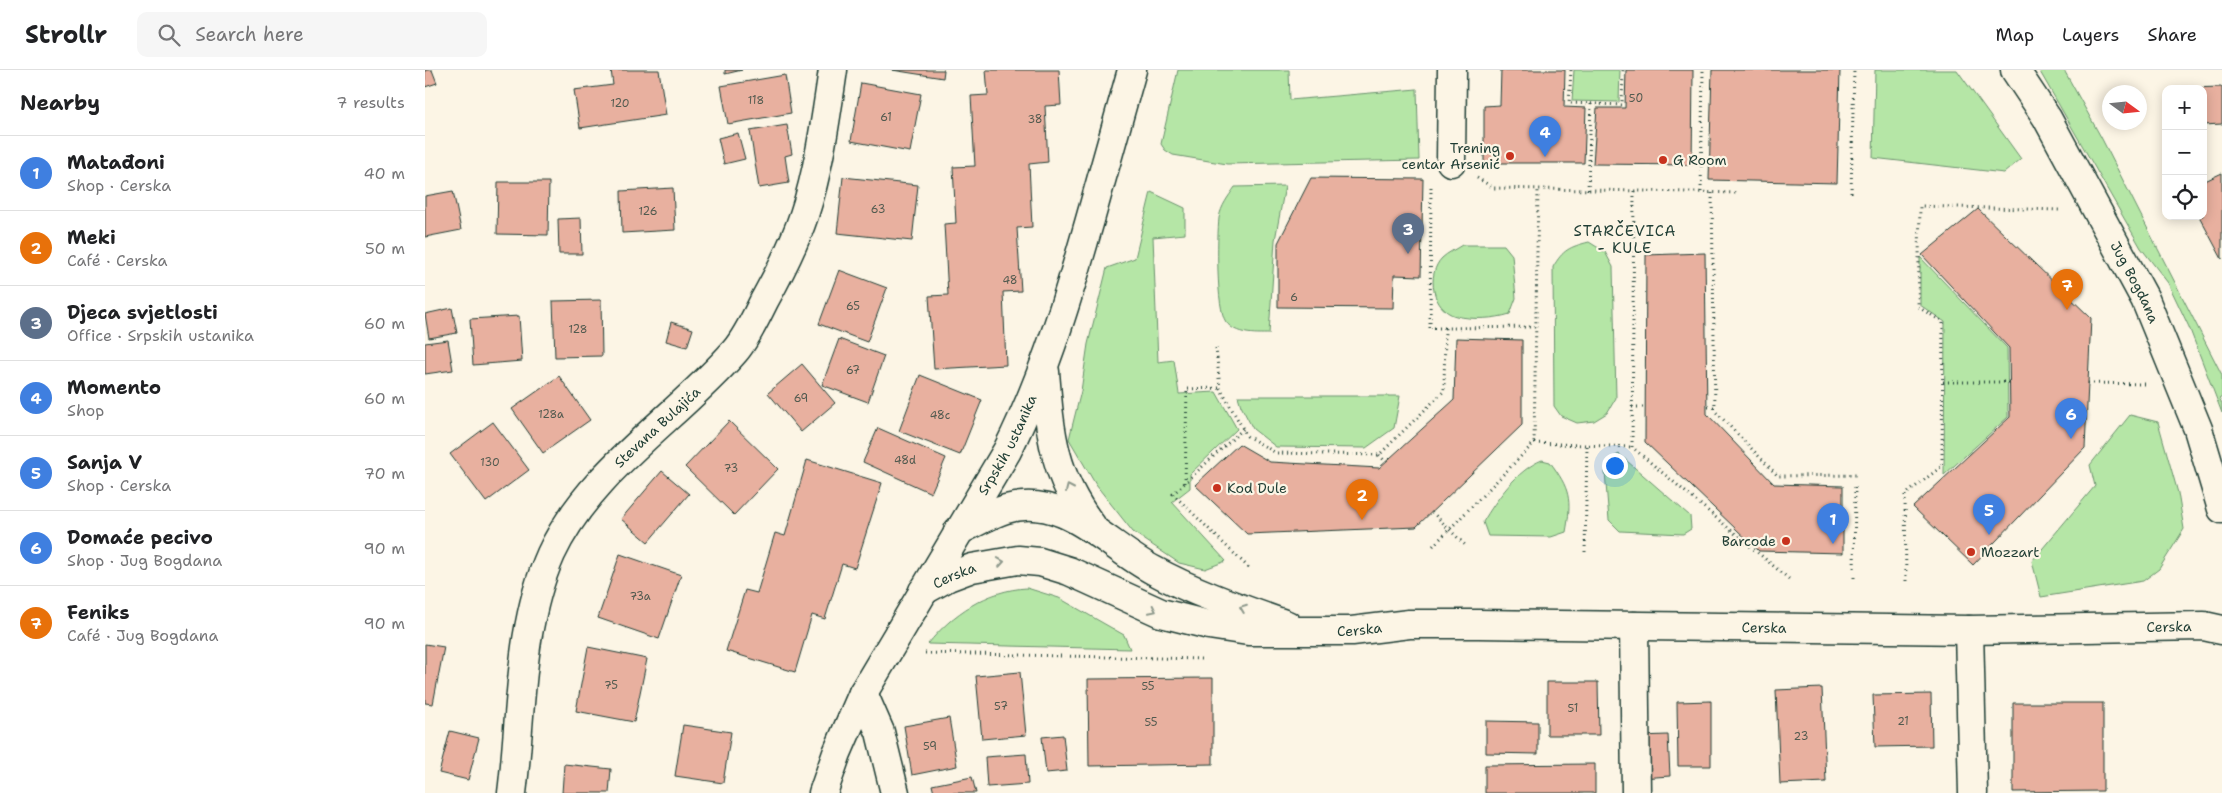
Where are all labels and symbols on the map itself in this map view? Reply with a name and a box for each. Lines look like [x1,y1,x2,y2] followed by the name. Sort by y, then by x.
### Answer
[2102,85,2147,130] north arrow
[1629,91,1643,106] house number: 50
[748,93,764,108] house number: 118
[610,96,630,111] house number: 120
[880,110,892,125] house number: 61
[1027,112,1043,127] house number: 38
[1529,116,1561,157] pin: 4
[1402,139,1500,173] place label: Trening centar Arsenić
[1504,150,1516,162] marker: Trening centar Arsenić
[1673,151,1727,169] place label: G Room
[1657,154,1669,166] marker: G Room
[871,202,885,217] house number: 63
[639,204,657,219] house number: 126
[1392,213,1424,254] pin: 3
[1574,220,1676,258] district label: STARČEVICA - KULE
[2106,238,2163,326] street label: Jug Bogdana
[2051,269,2083,310] pin: 7
[1002,273,1018,288] house number: 48
[1290,290,1298,305] house number: 6
[846,299,860,314] house number: 65
[568,322,588,337] house number: 128
[846,363,860,378] house number: 67
[610,382,704,471] street label: Stevana Bulajića
[794,391,808,406] house number: 69
[974,392,1041,498] street label: Srpskih ustanika
[2055,398,2087,439] pin: 6
[538,407,564,422] house number: 128a
[930,408,951,423] house number: 48c
[894,453,916,468] house number: 48d
[1602,453,1628,479] your location
[480,455,500,470] house number: 130
[724,461,738,476] house number: 73
[1227,479,1287,497] place label: Kod Dule
[1346,479,1378,520] pin: 2
[1211,482,1223,494] marker: Kod Dule
[1064,484,1075,493] one-way arrow
[1973,494,2005,535] pin: 5
[1817,503,1849,544] pin: 1
[1722,532,1776,550] place label: Barcode
[1780,535,1792,547] marker: Barcode
[1981,543,2039,561] place label: Mozzart
[1965,546,1977,558] marker: Mozzart
[929,558,978,593] street label: Cerska
[996,558,1005,568] one-way arrow
[629,589,651,604] house number: 73a
[1148,603,1157,614] one-way arrow
[1240,604,1248,614] one-way arrow
[2146,617,2192,636] street label: Cerska
[1337,618,1383,640] street label: Cerska
[1741,618,1787,637] street label: Cerska
[604,678,618,693] house number: 75
[1141,679,1155,694] house number: 55
[994,699,1008,714] house number: 57
[1568,701,1578,716] house number: 51
[1897,714,1909,729] house number: 21
[1144,715,1158,730] house number: 55
[1794,729,1808,744] house number: 23
[923,739,937,754] house number: 59

